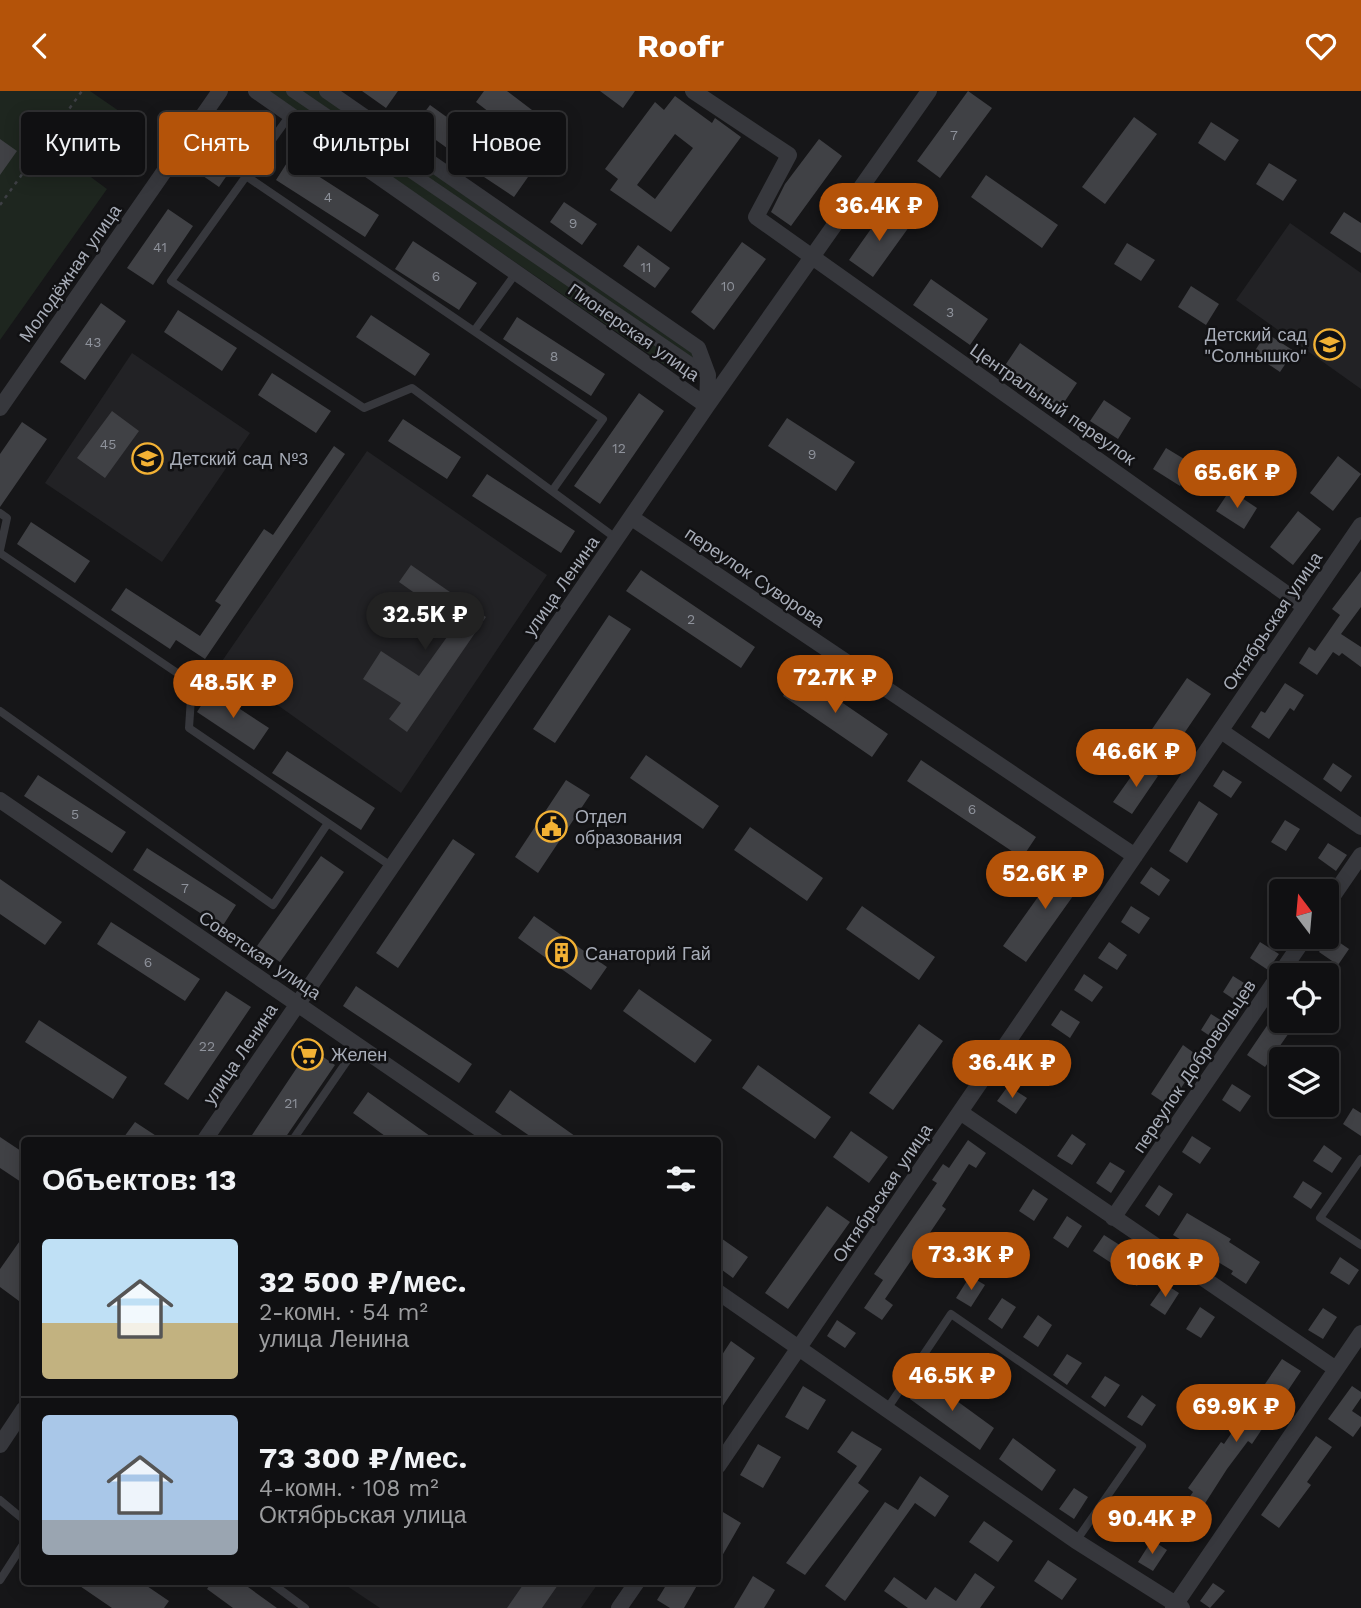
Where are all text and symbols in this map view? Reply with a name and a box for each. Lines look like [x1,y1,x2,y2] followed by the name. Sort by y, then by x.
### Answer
[21,27,59,65] icon: back
[637,27,724,65] text: Roofr
[1302,27,1340,65] icon: heart
[21,112,145,175] chip: Купить
[159,112,274,175] chip: Снять
[288,112,434,175] chip: Фильтры
[448,112,566,175] chip: Новое
[950,127,958,143] house number: 7
[814,183,944,243] pin: 36.4K ₽
[324,189,332,205] house number: 4
[835,192,923,219] text: 36.4K ₽
[15,199,126,346] street label: Молодёжная улица
[569,215,577,231] house number: 9
[153,239,167,255] house number: 41
[641,259,651,275] house number: 11
[432,268,440,284] house number: 6
[721,278,735,294] house number: 10
[564,279,705,386] street label: Пионерская улица
[946,304,954,320] house number: 3
[1204,324,1307,366] place label: Детский сад "Солнышко"
[1313,327,1347,361] school or university icon: Детский сад "Солнышко"
[85,334,101,350] house number: 43
[966,339,1140,469] street label: Центральный переулок
[550,348,558,364] house number: 8
[100,436,116,452] house number: 45
[612,440,626,456] house number: 12
[130,441,164,475] school or university icon: Детский сад №3
[808,446,816,462] house number: 9
[170,448,309,469] place label: Детский сад №3
[1172,451,1302,510] pin: 65.6K ₽
[1194,459,1280,486] text: 65.6K ₽
[681,523,830,632] street label: переулок Суворова
[519,531,604,640] street label: улица Ленина
[1218,547,1327,694] street label: Октябрьская улица
[360,593,490,652] pin: 32.5K ₽
[382,601,468,628] text: 32.5K ₽
[687,611,695,627] house number: 2
[770,655,900,715] pin: 72.7K ₽
[168,661,298,720] pin: 48.5K ₽
[793,664,877,691] text: 72.7K ₽
[189,669,277,696] text: 48.5K ₽
[1071,729,1201,789] pin: 46.6K ₽
[1092,738,1180,765] text: 46.6K ₽
[968,801,976,817] house number: 6
[71,806,79,822] house number: 5
[575,806,682,848] place label: Отдел образования
[535,809,569,843] public building icon: Отдел образования
[980,851,1110,911] pin: 52.6K ₽
[1002,860,1088,887] text: 52.6K ₽
[1269,879,1339,949] north arrow
[1269,879,1339,1117] map controls
[181,880,189,896] house number: 7
[195,906,326,1004] street label: Советская улица
[545,936,579,970] building icon: Санаторий Гай
[585,943,711,964] place label: Санаторий Гай
[144,954,152,970] house number: 6
[1269,963,1339,1033] button: locate
[1128,975,1260,1157] street label: переулок Добровольцев
[198,999,282,1109] street label: улица Ленина
[291,1037,325,1071] supermarket icon: Желен
[199,1038,215,1054] house number: 22
[947,1041,1077,1100] pin: 36.4K ₽
[331,1044,387,1065] place label: Желен
[1269,1047,1339,1117] button: layers
[968,1049,1056,1076] text: 36.4K ₽
[284,1095,298,1111] house number: 21
[828,1119,937,1266] street label: Октябрьская улица
[662,1160,700,1198] icon: filters
[42,1162,237,1197] text: Объектов: 13
[906,1233,1036,1292] pin: 73.3K ₽
[1108,1239,1222,1299] pin: 106K ₽
[928,1241,1014,1268] text: 73.3K ₽
[1126,1248,1204,1275] text: 106K ₽
[259,1264,467,1299] text: 32 500 ₽/мес.
[98,1267,182,1351] icon: home
[259,1299,428,1326] text: 2-комн. · 54 m²
[259,1326,409,1353] text: улица Ленина
[887,1353,1017,1413] pin: 46.5K ₽
[908,1362,996,1389] text: 46.5K ₽
[1171,1385,1301,1444] pin: 69.9K ₽
[1192,1393,1280,1420] text: 69.9K ₽
[259,1440,467,1475] text: 73 300 ₽/мес.
[98,1443,182,1527] icon: home
[259,1475,439,1502] text: 4-комн. · 108 m²
[1087,1497,1217,1556] pin: 90.4K ₽
[259,1502,467,1529] text: Октябрьская улица
[1108,1505,1196,1532] text: 90.4K ₽

